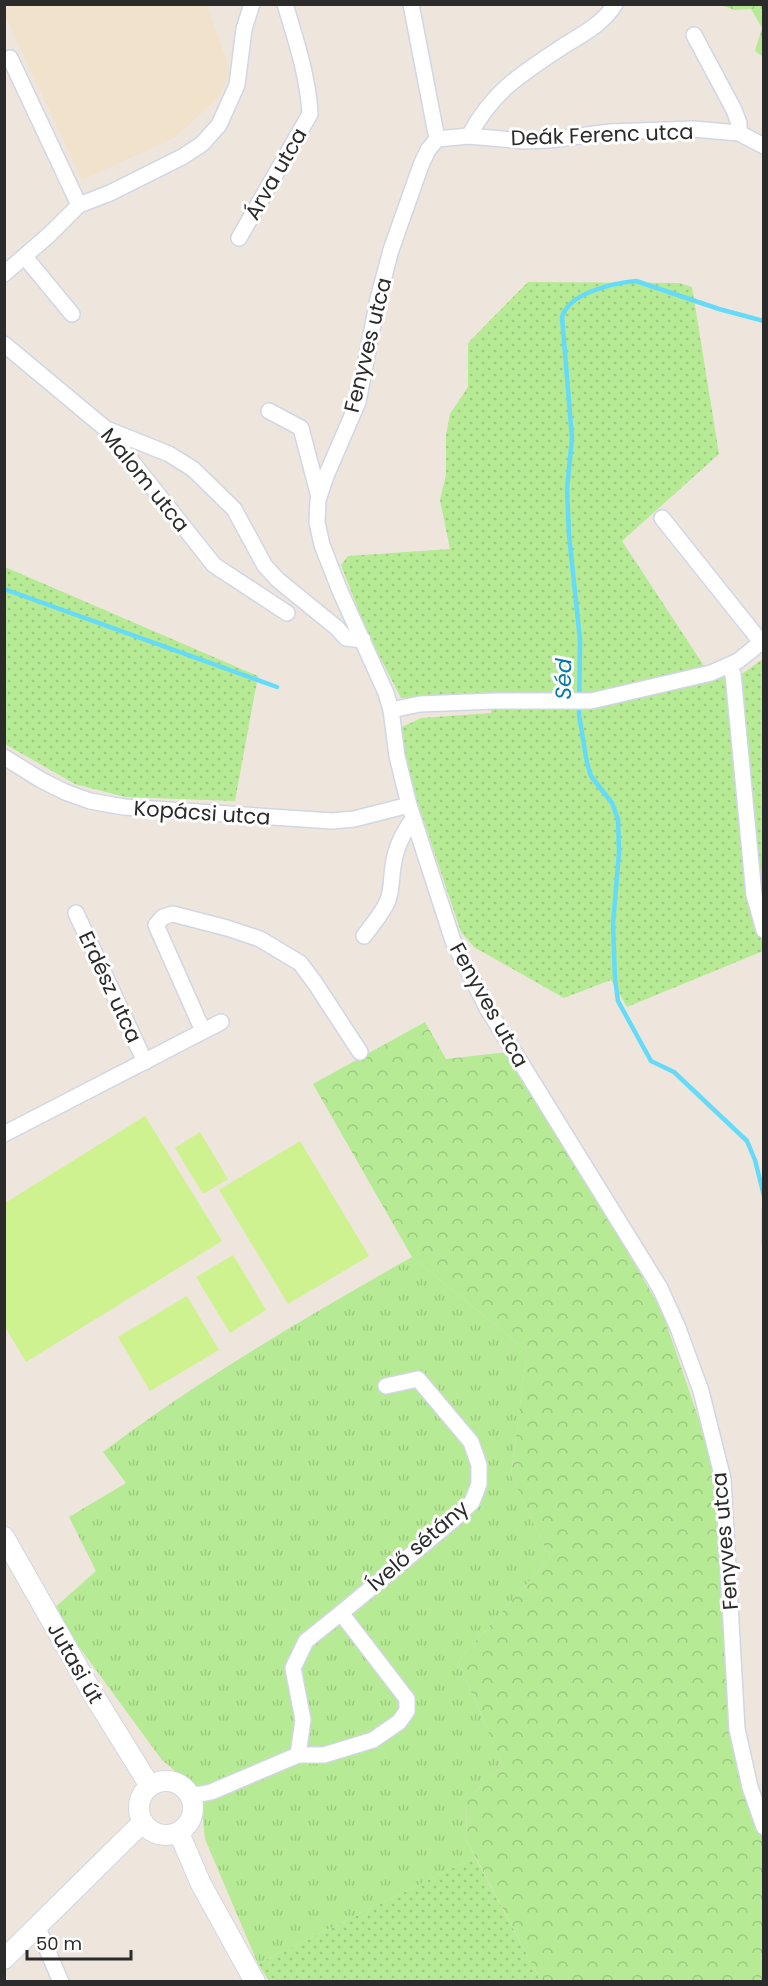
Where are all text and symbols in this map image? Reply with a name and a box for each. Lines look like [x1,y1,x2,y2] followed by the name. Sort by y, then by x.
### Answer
[510,117,694,152] street label: Deák Ferenc utca
[238,123,314,225] street label: Árva utca
[337,274,398,415] street label: Fenyves utca
[94,422,196,538] street label: Malom utca
[548,658,579,700] water label: Séd
[133,793,271,832] street label: Kopácsi utca
[72,926,149,1047] street label: Erdész utca
[443,937,536,1072] street label: Fenyves utca
[704,1471,745,1611] street label: Fenyves utca
[361,1493,475,1598] street label: Ívelő sétány
[41,1617,110,1709] street label: Jutasi út
[27,1923,130,1961] scale bar
[36,1931,82,1956] text: 50 m

